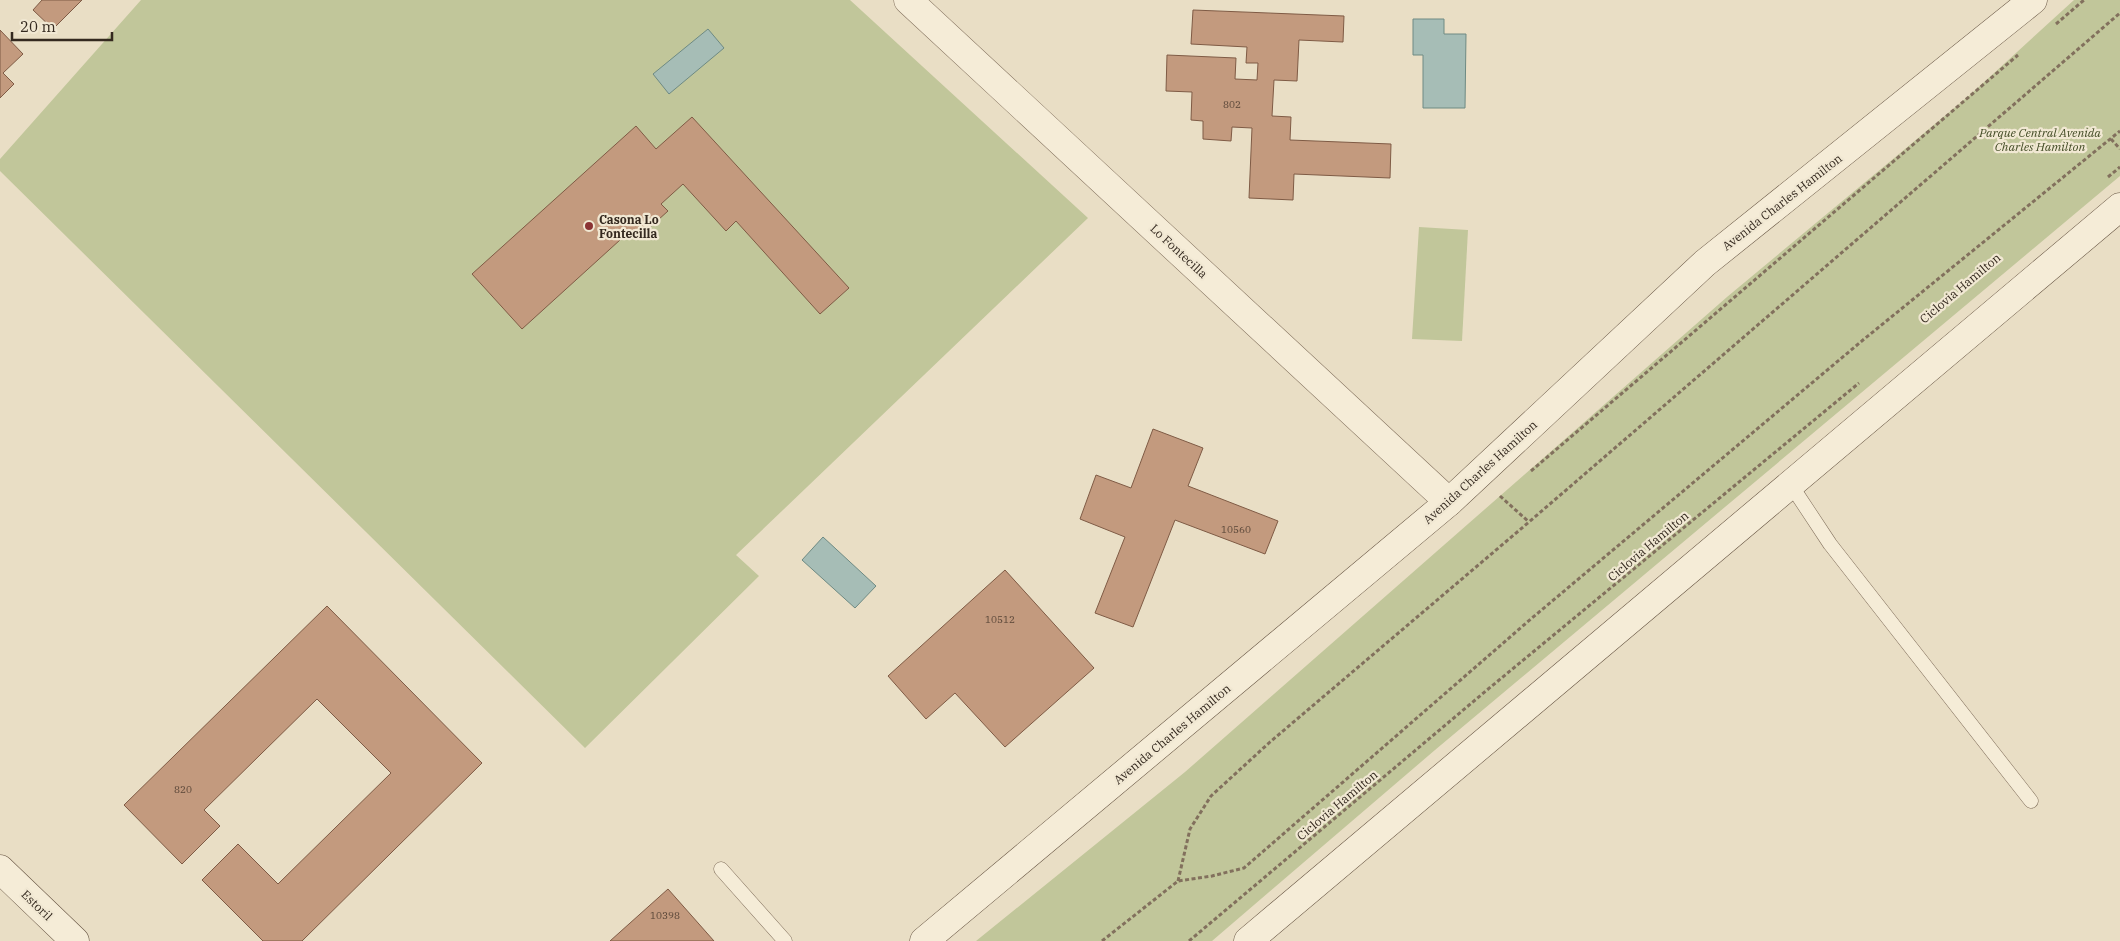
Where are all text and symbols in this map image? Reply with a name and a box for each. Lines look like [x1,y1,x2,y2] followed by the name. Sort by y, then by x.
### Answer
[12,10,112,42] scale bar
[20,17,56,36] text: 20 m
[1223,98,1241,111] house number: 802
[1978,125,2101,154] park label: Parque Central Avenida Charles Hamilton
[1719,150,1845,253] street label: Avenida Charles Hamilton
[599,212,659,241] place label: Casona Lo Fontecilla
[583,220,595,232] marker: Casona Lo Fontecilla
[1147,221,1211,282] street label: Lo Fontecilla
[1916,250,2004,326] street label: Ciclovia Hamilton
[1420,417,1540,527] street label: Avenida Charles Hamilton
[1604,508,1692,584] street label: Ciclovia Hamilton
[1221,523,1251,536] house number: 10560
[985,613,1015,626] house number: 10512
[1110,680,1234,787] street label: Avenida Charles Hamilton
[1293,767,1381,843] street label: Ciclovia Hamilton
[174,783,192,796] house number: 820
[18,887,56,924] street label: Estoril
[650,909,680,922] house number: 10398

